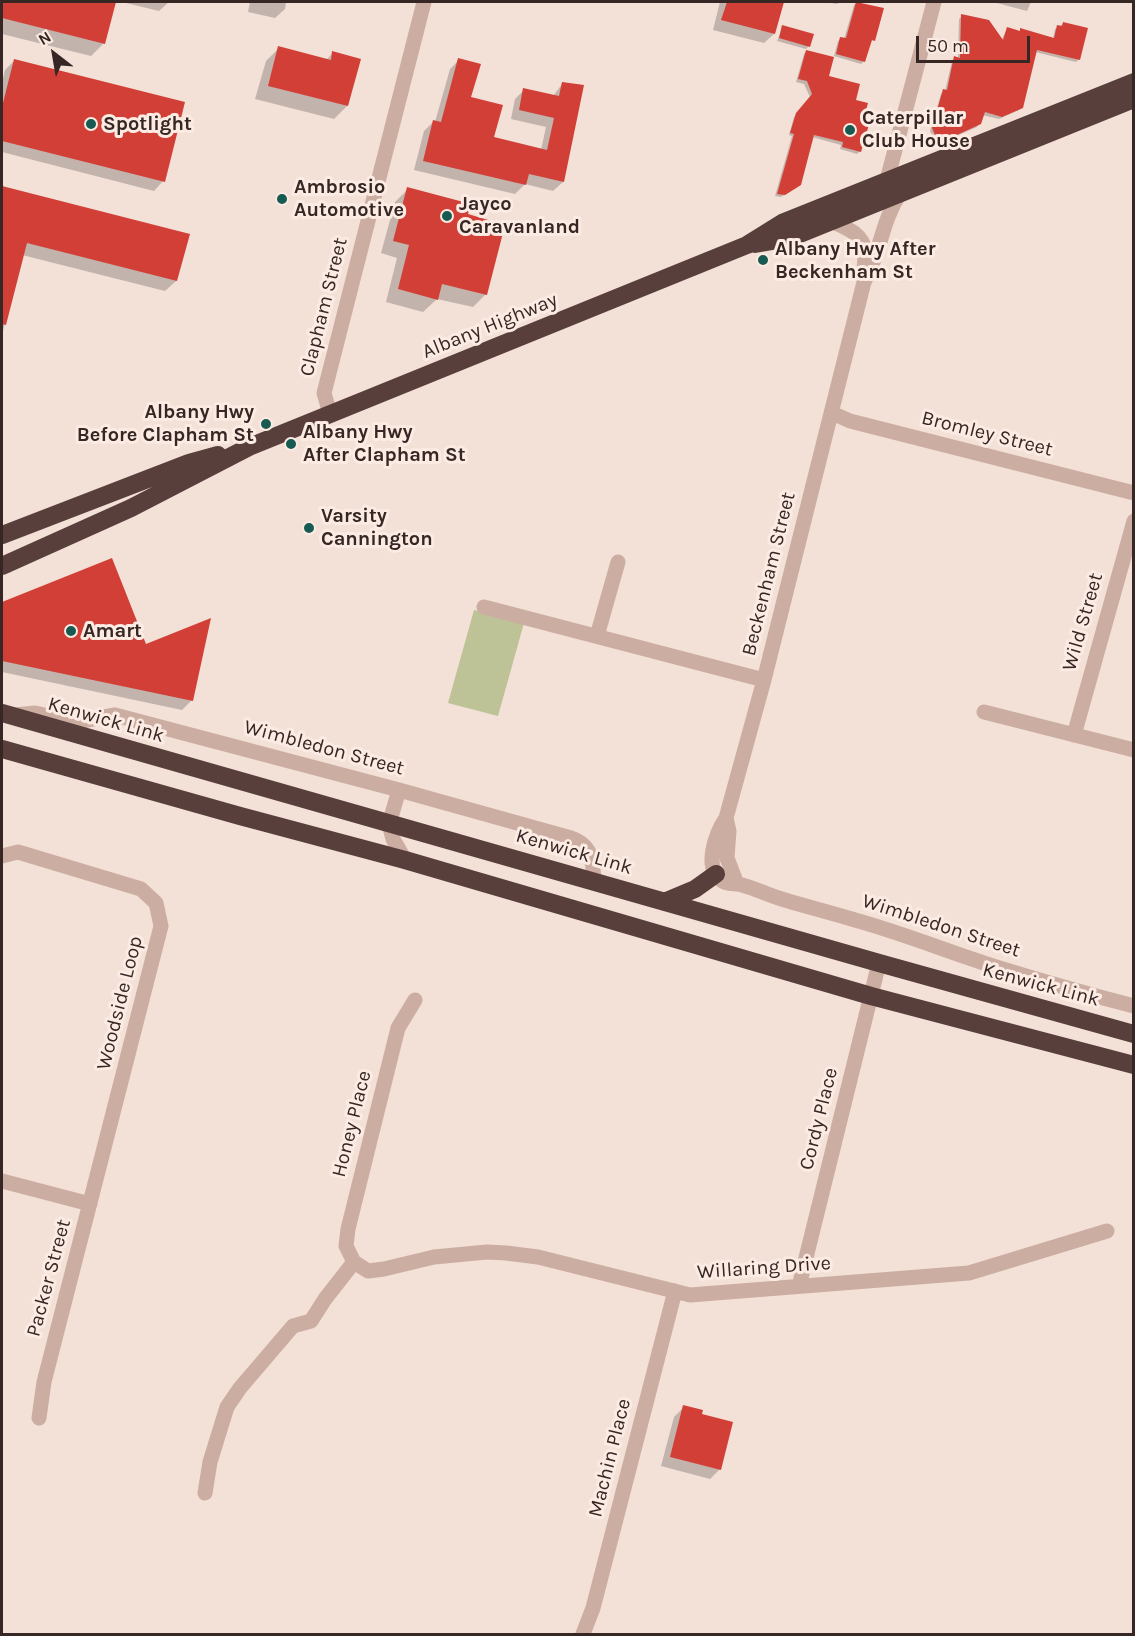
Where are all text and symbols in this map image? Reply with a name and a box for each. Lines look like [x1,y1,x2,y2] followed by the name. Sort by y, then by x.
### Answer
[24,24,84,84] north arrow
[919,24,1033,62] scale bar
[35,27,54,49] text: N
[927,35,969,57] text: 50 m
[862,106,970,153] place label: Caterpillar Club House
[103,112,192,136] place label: Spotlight
[84,117,98,131] marker: Spotlight
[843,123,857,137] marker: Caterpillar Club House
[294,175,404,222] place label: Ambrosio Automotive
[275,192,289,206] marker: Ambrosio Automotive
[459,192,580,239] place label: Jayco Caravanland
[440,209,454,223] marker: Jayco Caravanland
[295,235,353,379] street label: Clapham Street
[775,237,936,284] place label: Albany Hwy After Beckenham St
[756,253,770,267] marker: Albany Hwy After Beckenham St
[419,288,561,364] street label: Albany Highway
[77,400,254,447] place label: Albany Hwy Before Clapham St
[919,406,1055,462] street label: Bromley Street
[259,417,273,431] marker: Albany Hwy Before Clapham St
[303,420,466,467] place label: Albany Hwy After Clapham St
[284,437,298,451] marker: Albany Hwy After Clapham St
[737,490,801,658] street label: Beckenham Street
[321,504,433,551] place label: Varsity Cannington
[302,521,316,535] marker: Varsity Cannington
[1058,570,1108,674] street label: Wild Street
[83,619,142,643] place label: Amart
[64,624,78,638] marker: Amart
[45,692,167,748] street label: Kenwick Link
[241,715,407,781] street label: Wimbledon Street
[513,824,635,880] street label: Kenwick Link
[859,889,1023,963] street label: Wimbledon Street
[92,934,148,1072] street label: Woodside Loop
[980,958,1102,1012] street label: Kenwick Link
[795,1065,843,1173] street label: Cordy Place
[327,1068,377,1180] street label: Honey Place
[22,1217,76,1339] street label: Packer Street
[696,1251,832,1285] street label: Willaring Drive
[584,1396,636,1520] street label: Machin Place

